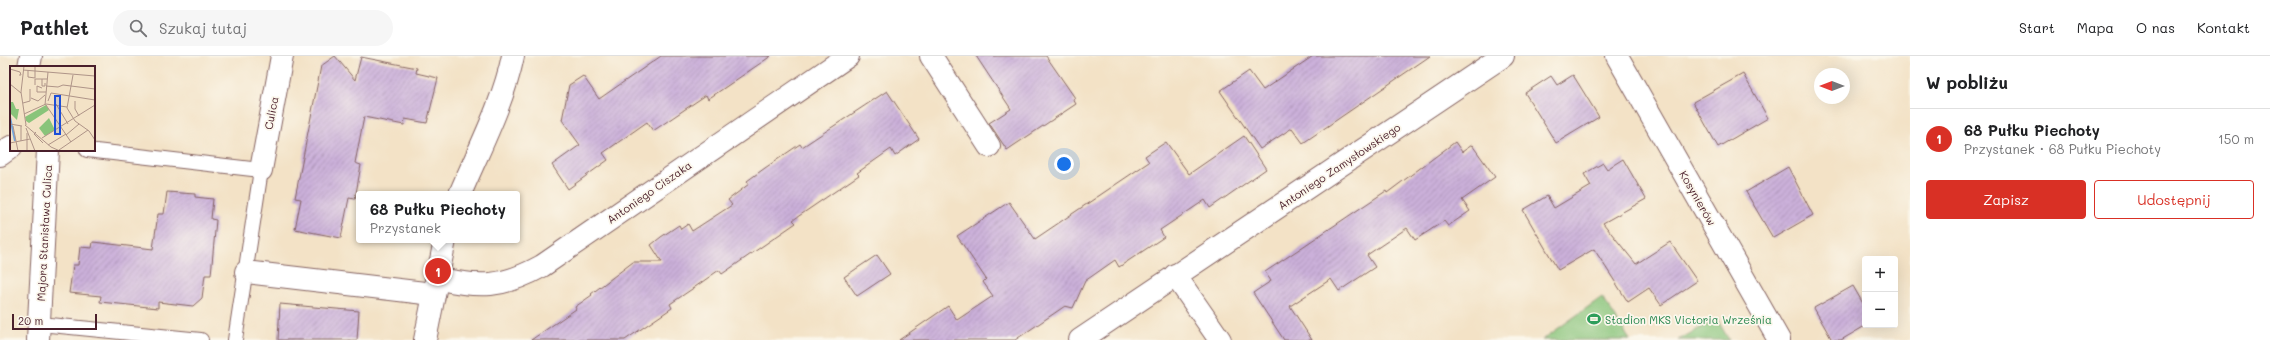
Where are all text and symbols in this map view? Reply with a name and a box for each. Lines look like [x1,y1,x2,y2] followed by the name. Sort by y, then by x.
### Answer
[113,10,393,46] search box
[20,15,89,40] text: Pathlet
[127,17,149,39] icon: search
[159,18,247,38] text: Szukaj tutaj
[2019,18,2055,37] text: Start
[2077,18,2114,37] text: Mapa
[2136,18,2175,37] text: O nas
[2197,18,2250,37] text: Kontakt
[10,66,95,151] inset map
[1814,68,1850,104] north arrow
[1926,71,2008,93] text: W pobliżu
[260,95,282,131] street label: Culica
[1275,119,1404,213] street label: Antoniego Zamysłowskiego
[1964,120,2100,140] text: 68 Pułku Piechoty
[1936,130,1942,147] text: 1
[2218,130,2254,147] text: 150 m
[1964,140,2161,157] text: Przystanek · 68 Pułku Piechoty
[1054,154,1074,174] your location
[604,157,694,227] street label: Antoniego Ciszaka
[33,164,55,302] street label: Majora Stanisława Culica
[1676,168,1720,228] street label: Kosynierów
[1926,180,2086,219] button: Zapisz
[2094,180,2254,219] button: Udostępnij
[356,191,520,243] popup
[370,199,506,219] text: 68 Pułku Piechoty
[370,219,441,236] text: Przystanek
[425,256,451,286] pin: 1
[1862,256,1898,328] map controls
[1862,256,1898,292] button: +
[1862,292,1898,328] button: −
[1586,311,1602,327] sports icon: Stadion MKS Victoria Września
[12,312,97,331] scale bar
[1605,312,1772,327] place label: Stadion MKS Victoria Września
[18,313,43,328] text: 20 m

